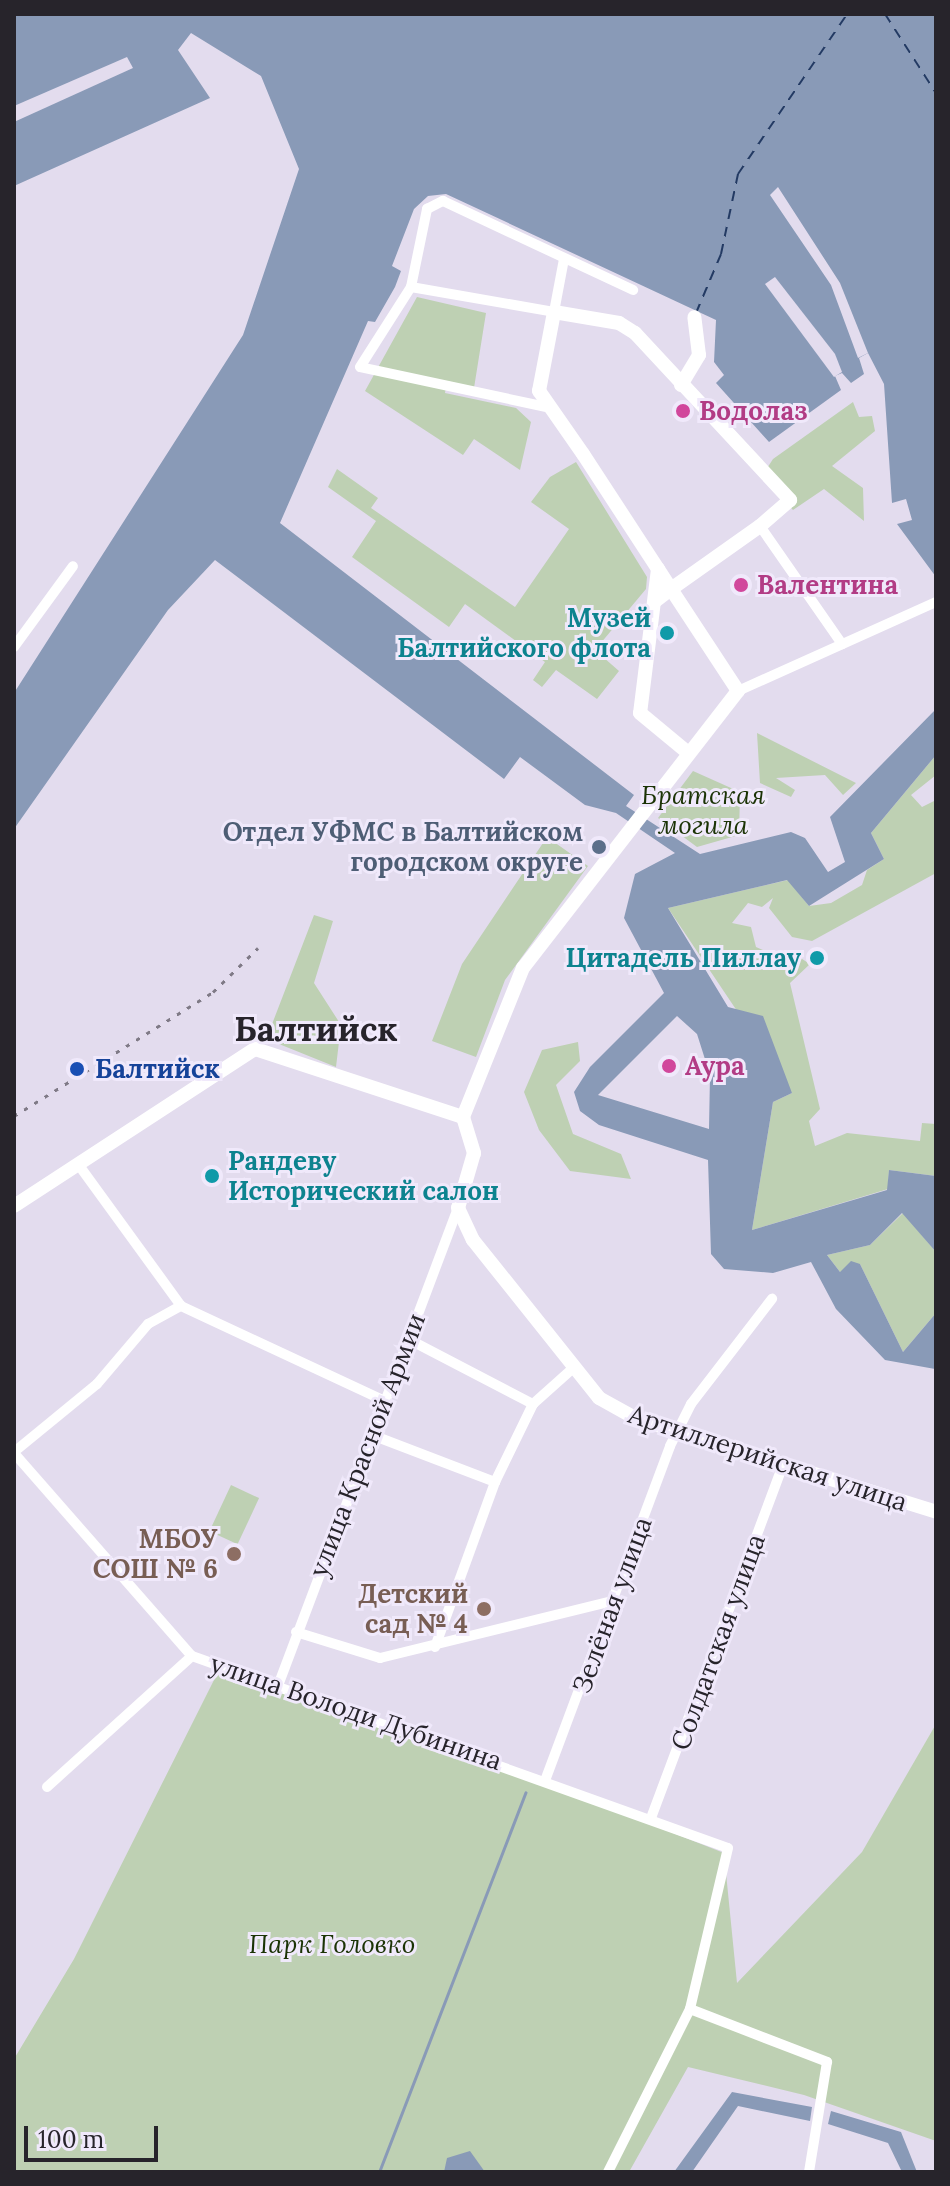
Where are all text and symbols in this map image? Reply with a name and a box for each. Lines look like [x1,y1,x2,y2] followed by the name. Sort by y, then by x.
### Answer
[699,395,808,427] place label: Водолаз
[674,402,692,420] marker: Водолаз
[757,569,898,601] place label: Валентина
[732,576,750,594] marker: Валентина
[397,602,651,664] place label: Музей Балтийского флота
[658,624,676,642] marker: Музей Балтийского флота
[641,779,765,840] park label: Братская могила
[223,816,583,878] place label: Отдел УФМС в Балтийском городском округе
[590,838,608,856] marker: Отдел УФМС в Балтийском городском округе
[565,942,801,974] place label: Цитадель Пиллау
[808,949,826,967] marker: Цитадель Пиллау
[234,1009,398,1049] district label: Балтийск
[685,1050,745,1082] place label: Аура
[95,1053,220,1085] place label: Балтийск
[660,1057,678,1075] marker: Аура
[66,1058,88,1080] marker: Балтийск
[228,1145,499,1206] place label: Рандеву Исторический салон
[203,1167,221,1185] marker: Рандеву Исторический салон
[302,1309,432,1581] street label: улица Красной Армии
[625,1398,911,1518] street label: Артиллерийская улица
[566,1513,658,1697] street label: Зелёная улица
[93,1523,218,1584] place label: МБОУ СОШ № 6
[664,1530,772,1754] street label: Солдатская улица
[225,1545,243,1563] marker: МБОУ СОШ № 6
[358,1578,468,1640] place label: Детский сад № 4
[475,1600,493,1618] marker: Детский сад № 4
[206,1647,506,1777] street label: улица Володи Дубинина
[249,1928,415,1960] park label: Парк Головко
[28,2110,162,2160] scale bar
[38,2124,104,2155] text: 100 m

